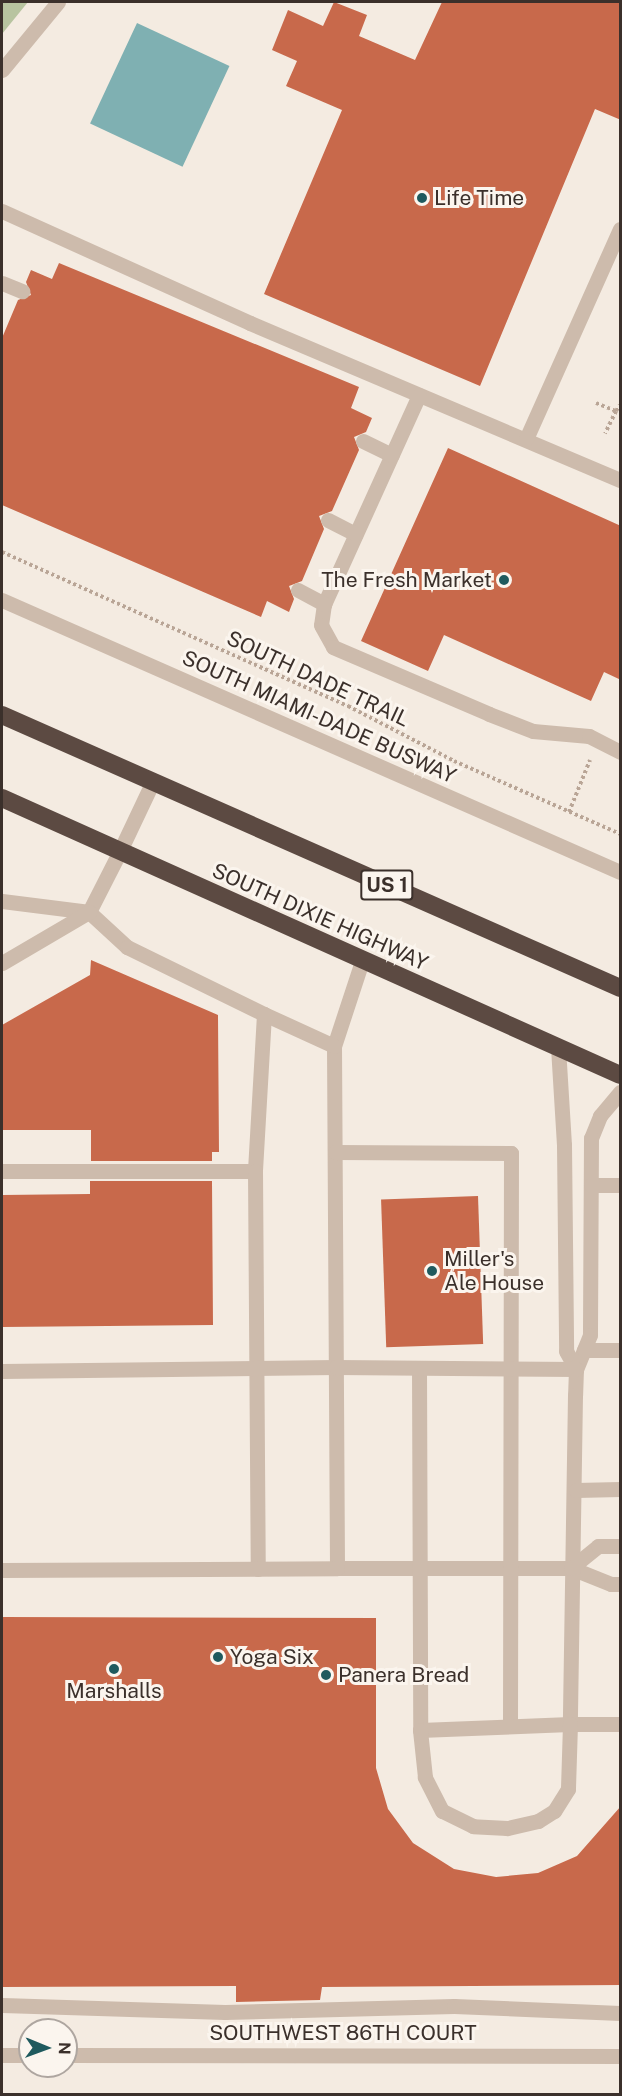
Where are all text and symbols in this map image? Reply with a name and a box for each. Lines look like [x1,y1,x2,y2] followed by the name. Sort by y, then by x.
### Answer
[434,185,524,211] place label: Life Time
[415,191,429,205] marker: Life Time
[321,567,492,593] place label: The Fresh Market
[497,573,511,587] marker: The Fresh Market
[223,626,413,732] street label: SOUTH DADE TRAIL
[178,645,460,789] street label: SOUTH MIAMI-DADE BUSWAY
[208,858,432,976] street label: SOUTH DIXIE HIGHWAY
[360,868,414,902] road number: US 1
[444,1246,544,1296] place label: Miller's Ale House
[425,1264,439,1278] marker: Miller's Ale House
[230,1644,314,1670] place label: Yoga Six
[211,1650,225,1664] marker: Yoga Six
[107,1662,121,1676] marker: Marshalls
[338,1662,469,1688] place label: Panera Bread
[319,1668,333,1682] marker: Panera Bread
[66,1678,162,1704] place label: Marshalls
[18,2018,78,2078] north arrow
[209,2020,477,2046] street label: SOUTHWEST 86TH COURT
[55,2042,74,2055] text: N

